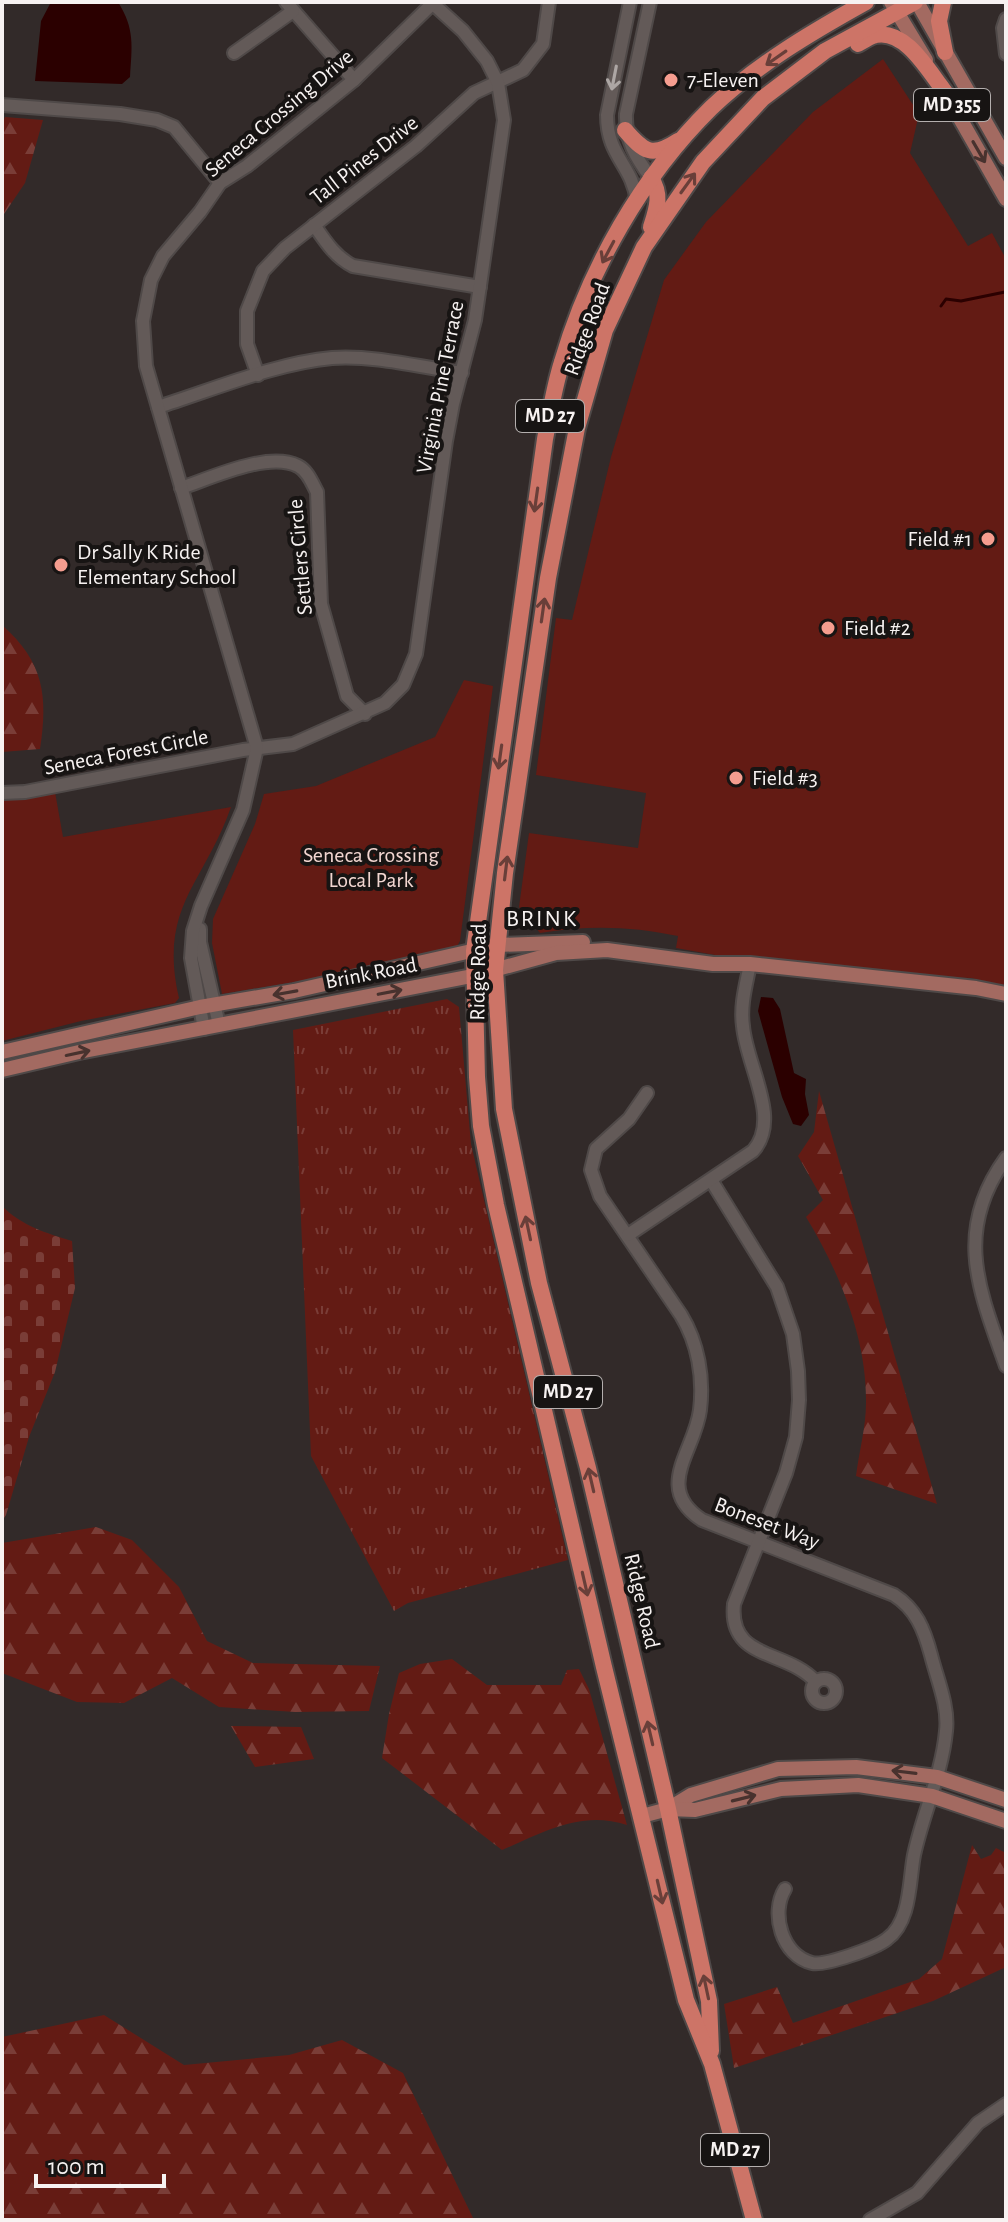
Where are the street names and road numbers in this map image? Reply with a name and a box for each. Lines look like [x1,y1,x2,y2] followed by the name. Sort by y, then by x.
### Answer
[201,45,357,181] street label: Seneca Crossing Drive
[914,89,990,121] road number: MD 355
[306,111,422,209] street label: Tall Pines Drive
[560,280,614,378] street label: Ridge Road
[412,299,468,475] street label: Virginia Pine Terrace
[516,400,584,432] road number: MD 27
[284,498,316,616] street label: Settlers Circle
[42,725,210,779] street label: Seneca Forest Circle
[466,923,490,1021] street label: Ridge Road
[323,953,419,993] street label: Brink Road
[534,1376,602,1408] road number: MD 27
[712,1493,823,1553] street label: Boneset Way
[620,1551,664,1651] street label: Ridge Road
[701,2134,769,2166] road number: MD 27

